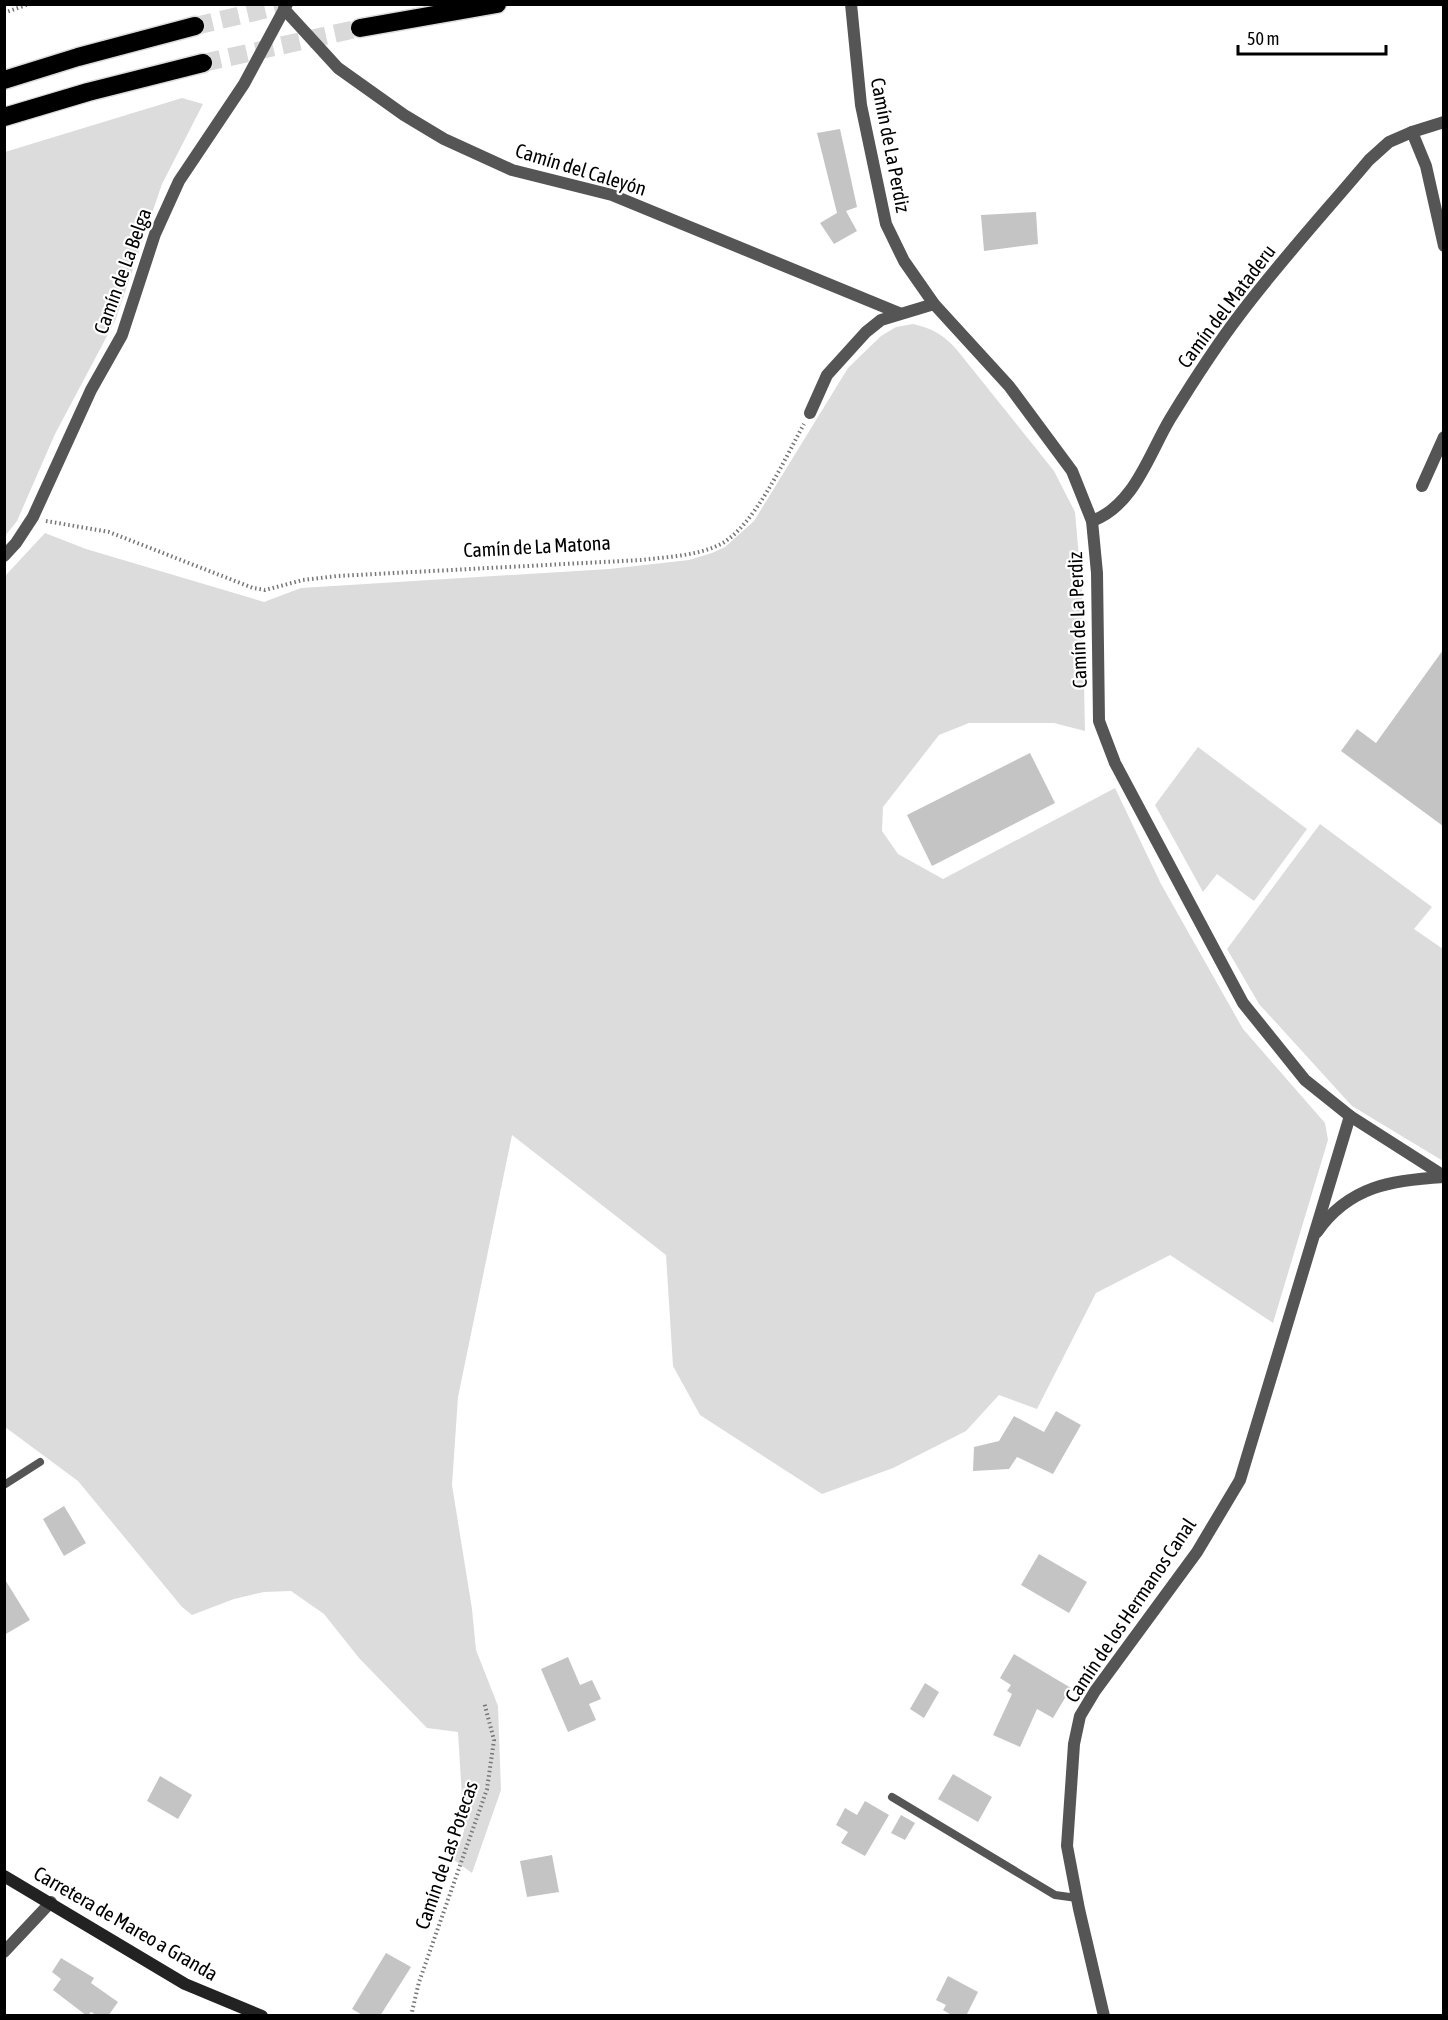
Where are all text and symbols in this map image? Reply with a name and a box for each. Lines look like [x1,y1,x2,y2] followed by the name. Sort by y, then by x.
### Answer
[1238,18,1386,56] scale bar
[1247,28,1279,49] text: 50 m
[867,76,915,214] street label: Camín de La Perdiz
[513,138,649,200] street label: Camín del Caleyón
[89,205,155,337] street label: Camín de La Belga
[1172,240,1280,372] street label: Camín del Mataderu
[463,531,611,561] street label: Camín de La Matona
[1063,551,1091,689] street label: Camín de La Perdiz
[1060,1513,1201,1706] street label: Camín de los Hermanos Canal
[410,1778,482,1932] street label: Camín de Las Potecas
[30,1861,222,1985] street label: Carretera de Mareo a Granda

